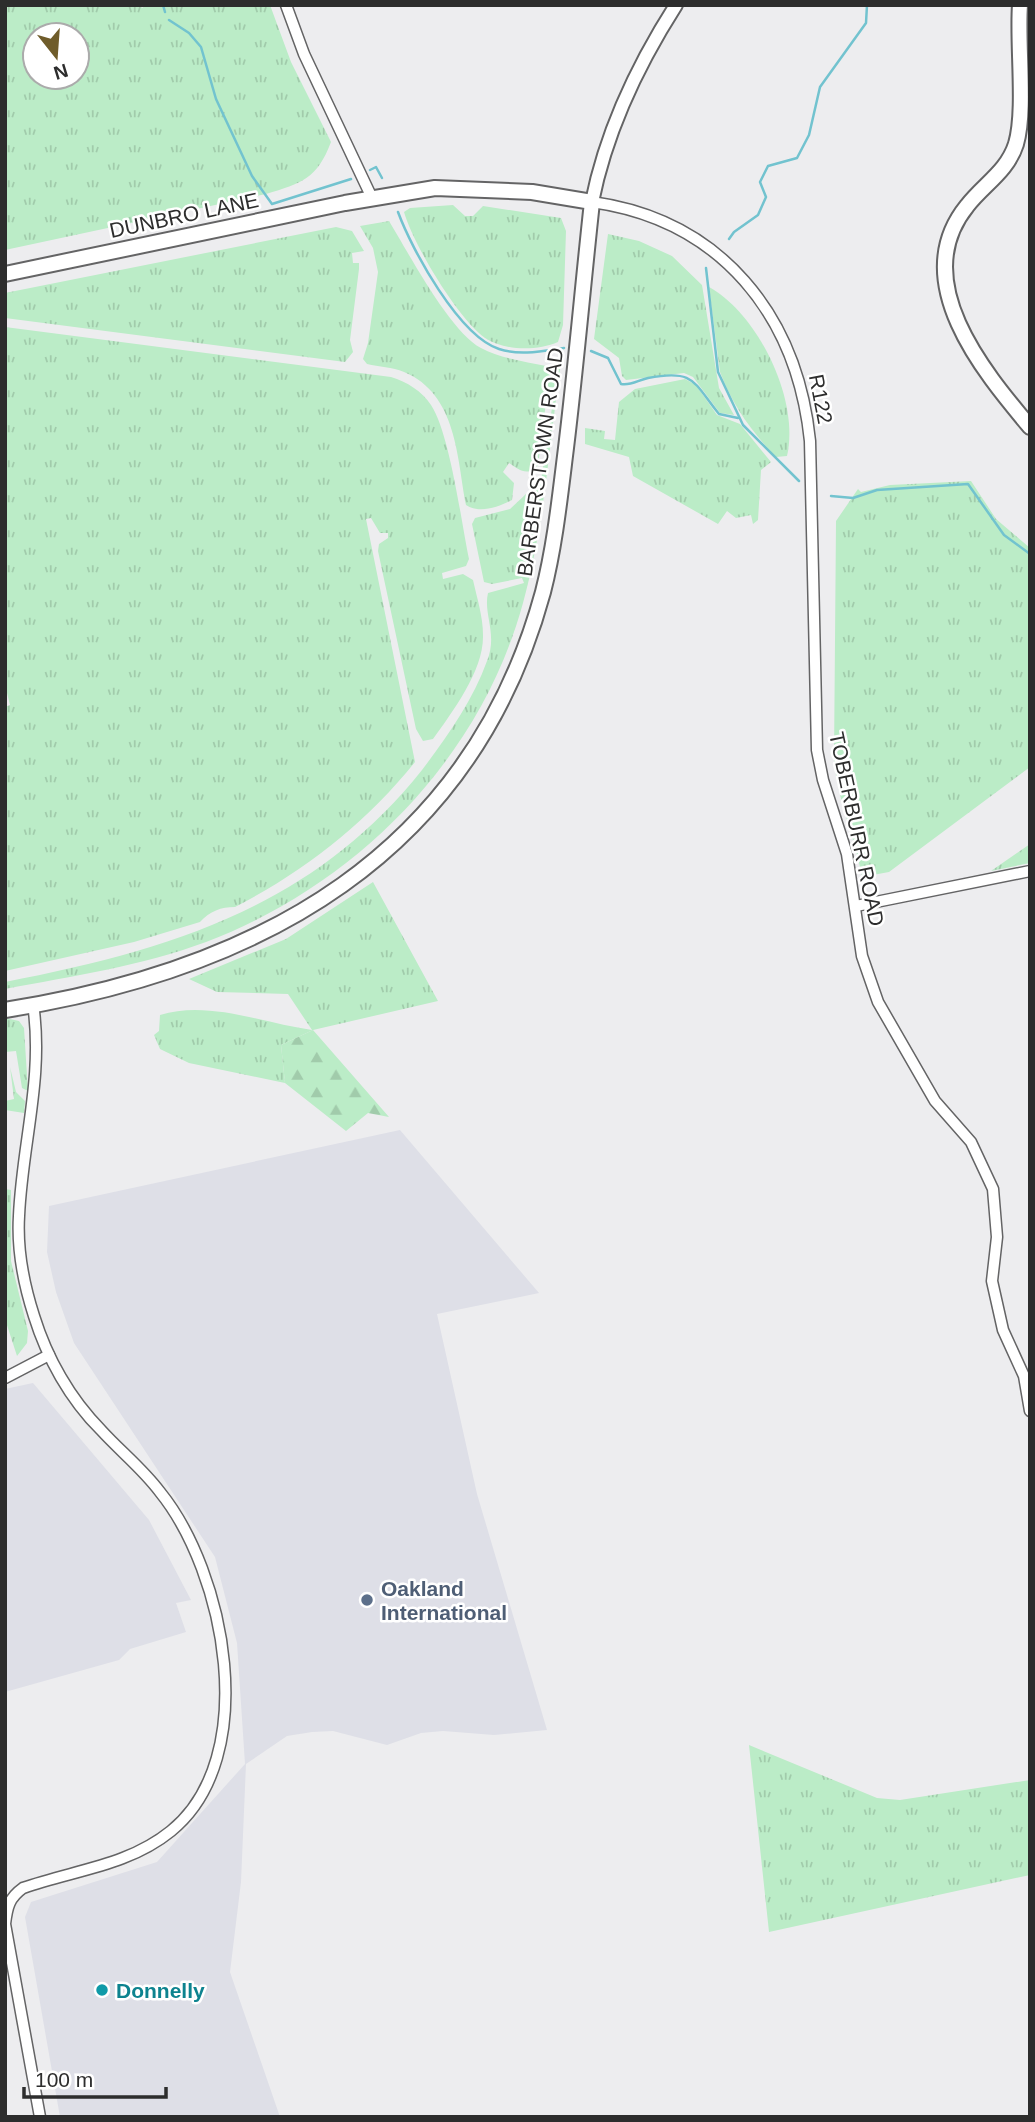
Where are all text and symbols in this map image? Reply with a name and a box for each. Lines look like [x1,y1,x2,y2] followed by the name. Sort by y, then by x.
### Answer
[21,21,91,91] north arrow
[51,60,70,84] text: N
[107,188,261,242] street label: DUNBRO LANE
[513,346,567,578] street label: BARBERSTOWN ROAD
[805,372,837,426] street label: R122
[825,730,889,928] street label: TOBERBURR ROAD
[381,1577,507,1624] place label: Oakland International
[359,1592,375,1608] marker: Oakland International
[116,1979,205,2002] place label: Donnelly
[94,1982,110,1998] marker: Donnelly
[24,2056,166,2100] scale bar
[35,2068,93,2091] text: 100 m

